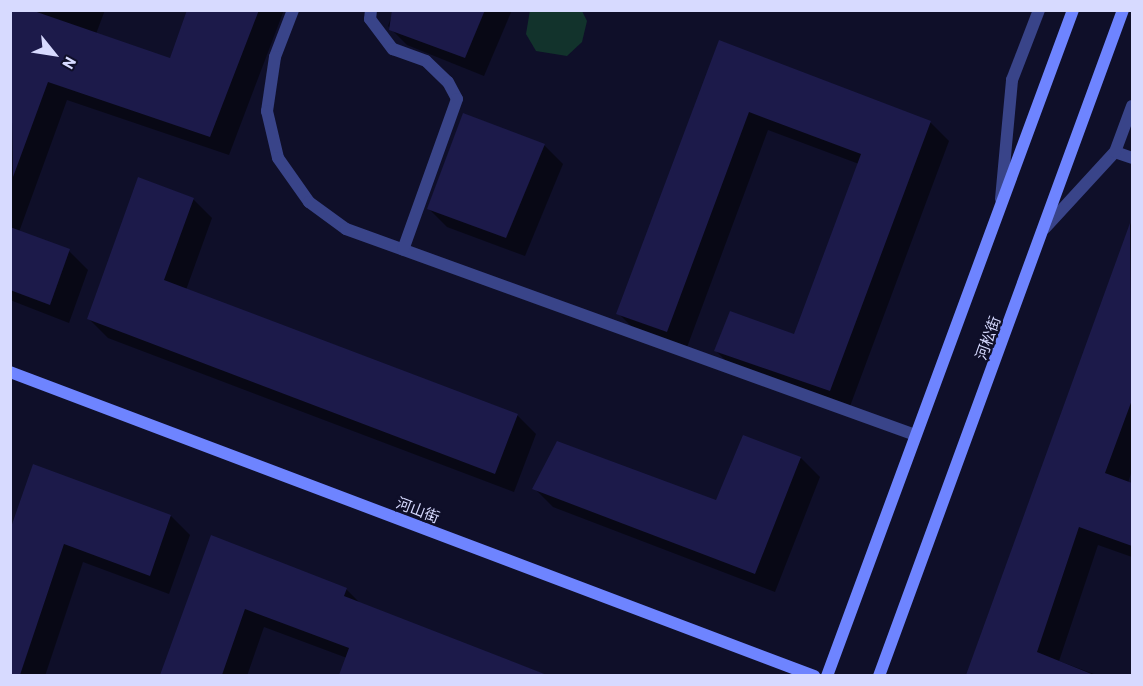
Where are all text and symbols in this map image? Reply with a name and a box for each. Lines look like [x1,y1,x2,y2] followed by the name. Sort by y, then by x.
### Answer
[24,24,84,84] north arrow
[59,54,81,73] text: N
[972,314,1004,362] street label: 河松街
[394,494,442,526] street label: 河山街

